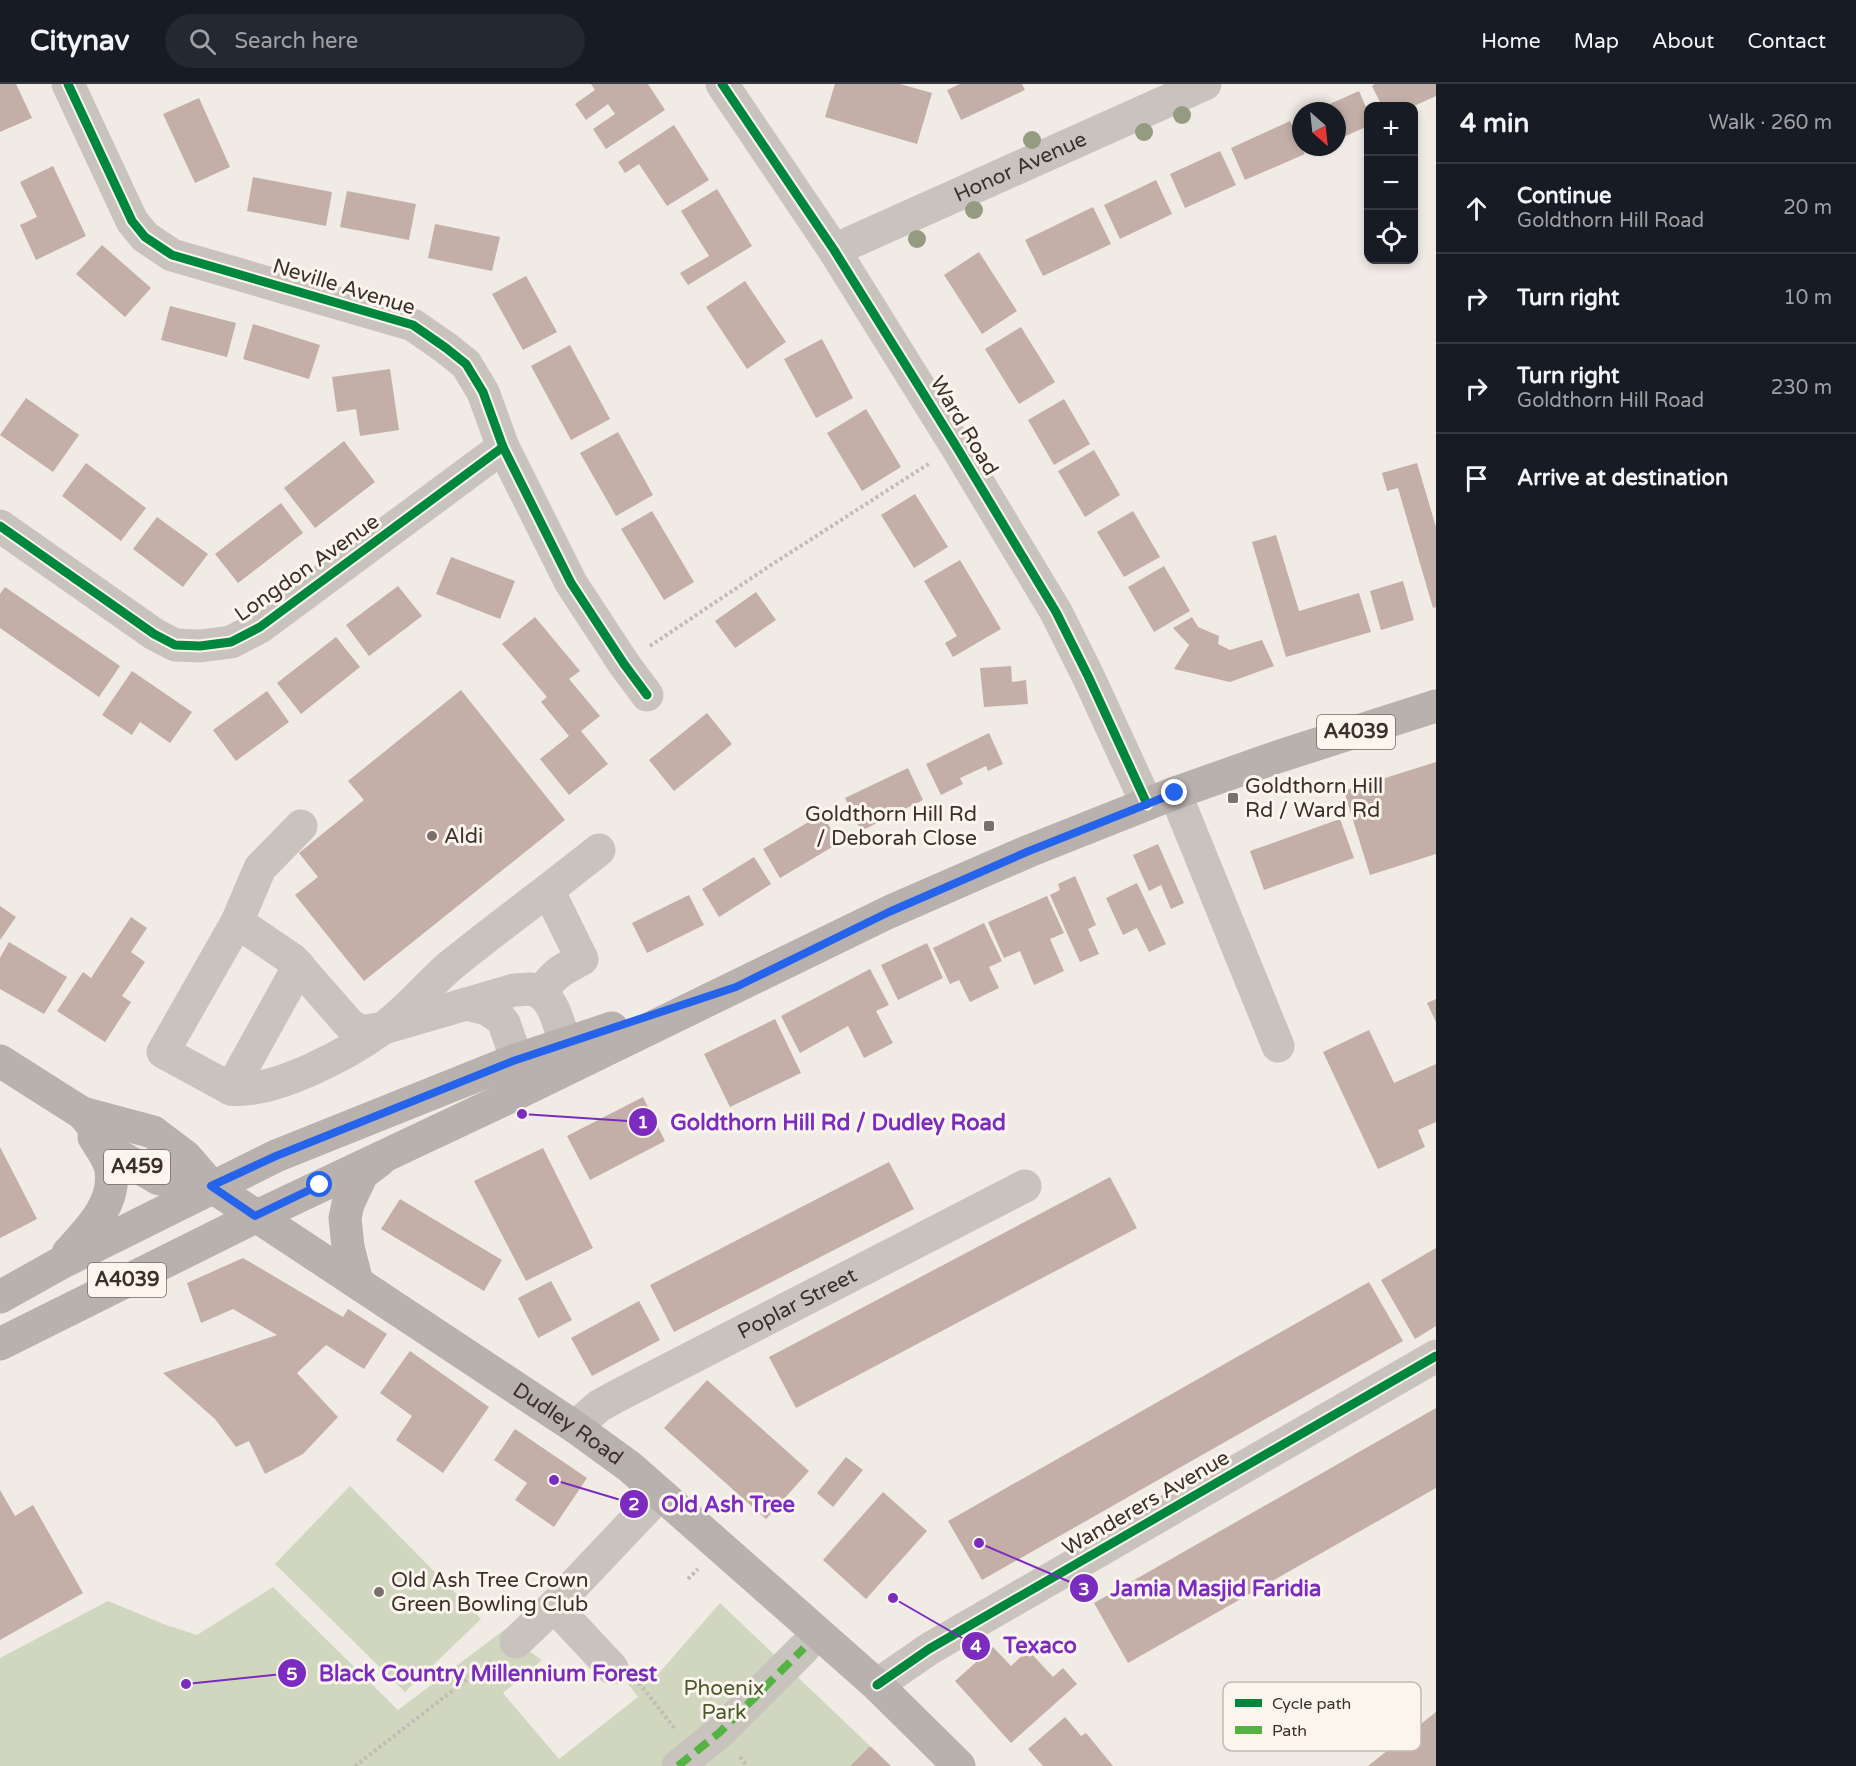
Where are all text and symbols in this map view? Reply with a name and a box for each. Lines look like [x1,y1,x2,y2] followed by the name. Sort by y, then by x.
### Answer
[165,14,585,68] search box
[30,24,129,58] text: Citynav
[186,25,219,58] icon: search
[234,28,358,54] text: Search here
[1481,29,1541,54] text: Home
[1574,29,1619,54] text: Map
[1652,29,1714,54] text: About
[1747,29,1826,54] text: Contact
[1292,102,1346,156] north arrow
[1364,102,1418,264] map controls
[1364,102,1418,156] button: +
[1460,108,1529,139] text: 4 min
[1709,111,1832,135] text: Walk · 260 m
[950,126,1091,207] street label: Honor Avenue
[1364,156,1418,210] button: −
[1517,183,1612,209] text: Continue
[1460,192,1493,225] icon: ahead
[1783,196,1832,220] text: 20 m
[1517,209,1704,233] text: Goldthorn Hill Road
[1364,210,1418,264] button: locate
[270,253,418,321] street label: Neville Avenue
[1460,282,1493,315] icon: right
[1517,285,1619,311] text: Turn right
[1783,286,1832,310] text: 10 m
[1517,363,1619,389] text: Turn right
[925,372,1003,480] street label: Ward Road
[1460,372,1493,405] icon: right
[1771,376,1832,400] text: 230 m
[1517,389,1704,413] text: Goldthorn Hill Road
[1460,462,1493,495] icon: arrive
[1517,465,1728,491] text: Arrive at destination
[230,509,384,627] street label: Longdon Avenue
[1317,715,1395,749] road number: A4039
[1245,774,1383,823] place label: Goldthorn Hill Rd / Ward Rd
[1161,779,1187,805] route end
[1226,791,1240,805] marker: Goldthorn Hill Rd / Ward Rd
[805,802,977,851] place label: Goldthorn Hill Rd / Deborah Close
[982,819,996,833] marker: Goldthorn Hill Rd / Deborah Close
[444,824,483,849] place label: Aldi
[425,829,439,843] marker: Aldi
[628,1102,1018,1142] callout: Goldthorn Hill Rd / Dudley Road
[670,1110,1006,1136] text: Goldthorn Hill Rd / Dudley Road
[637,1111,649,1133] text: 1
[104,1150,170,1184] road number: A459
[306,1171,332,1197] route start
[733,1262,861,1344] street label: Poplar Street
[88,1263,166,1297] road number: A4039
[508,1377,628,1470] street label: Dudley Road
[1058,1445,1234,1561] street label: Wanderers Avenue
[619,1484,807,1524] callout: Old Ash Tree
[661,1492,795,1518] text: Old Ash Tree
[628,1493,640,1515] text: 2
[391,1568,589,1617] place label: Old Ash Tree Crown Green Bowling Club
[1069,1568,1334,1608] callout: Jamia Masjid Faridia
[1110,1576,1321,1602] text: Jamia Masjid Faridia
[1078,1578,1090,1600] text: 3
[372,1585,386,1599] marker: Old Ash Tree Crown Green Bowling Club
[961,1626,1088,1666] callout: Texaco
[1002,1633,1077,1659] text: Texaco
[970,1635,982,1657] text: 4
[277,1653,669,1693] callout: Black Country Millennium Forest
[319,1661,658,1687] text: Black Country Millennium Forest
[286,1663,298,1685] text: 5
[684,1676,764,1725] park label: Phoenix Park
[1223,1682,1421,1751] legend
[1272,1694,1351,1714] text: Cycle path
[1272,1721,1307,1741] text: Path

